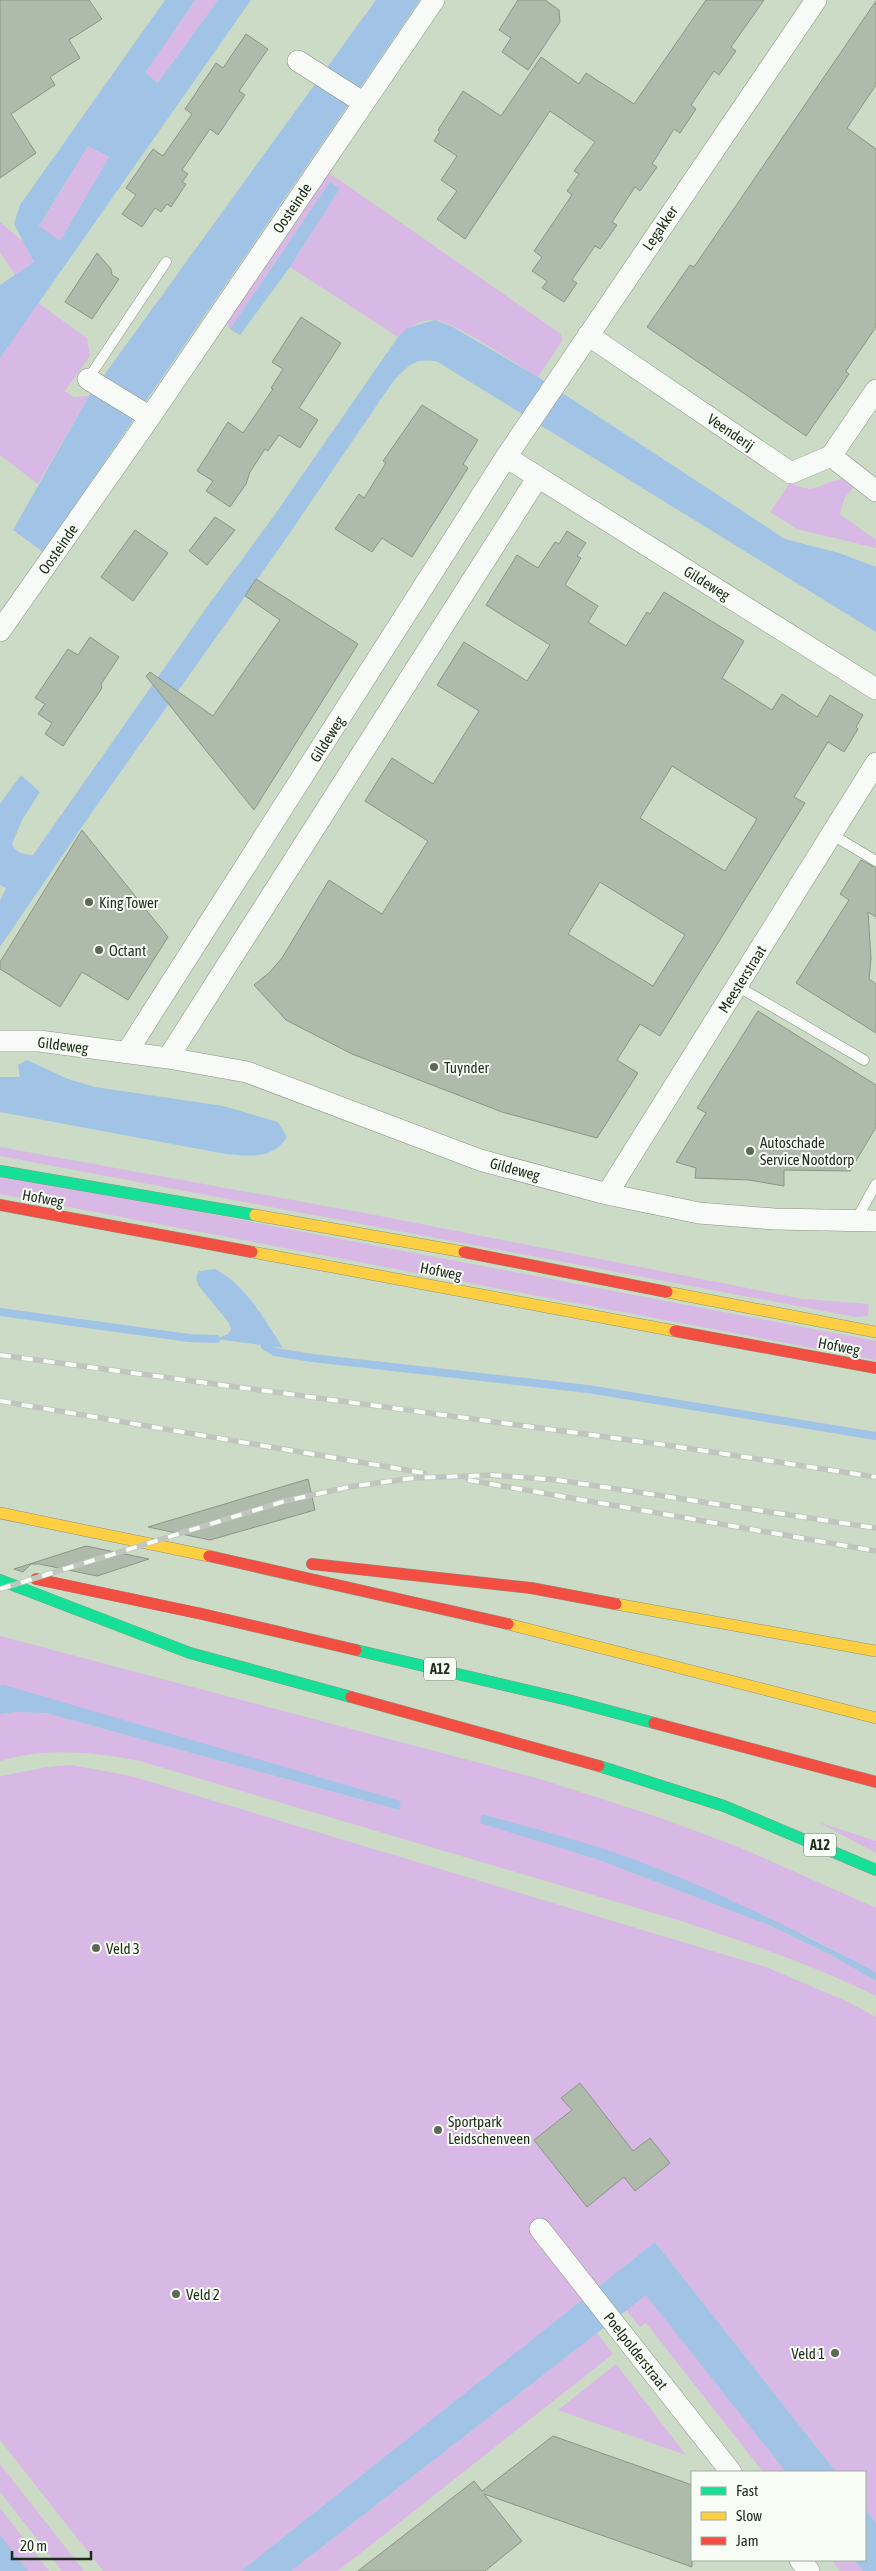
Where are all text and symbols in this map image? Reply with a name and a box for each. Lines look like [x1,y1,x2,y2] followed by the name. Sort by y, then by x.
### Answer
[269,180,315,236] street label: Oosteinde
[639,202,681,253] street label: Legakker
[704,410,758,454] street label: Veenderij
[35,521,81,577] street label: Oosteinde
[681,562,734,604] street label: Gildeweg
[306,712,348,765] street label: Gildeweg
[99,894,159,911] place label: King Tower
[83,896,95,908] marker: King Tower
[109,942,146,959] place label: Octant
[715,942,769,1016] street label: Meesterstraat
[93,944,105,956] marker: Octant
[37,1033,90,1057] street label: Gildeweg
[444,1059,489,1076] place label: Tuynder
[428,1061,440,1073] marker: Tuynder
[760,1134,854,1168] place label: Autoschade Service Nootdorp
[744,1145,756,1157] marker: Autoschade Service Nootdorp
[488,1154,542,1184] street label: Gildeweg
[21,1186,66,1210] street label: Hofweg
[419,1259,464,1283] street label: Hofweg
[817,1334,862,1358] street label: Hofweg
[424,1658,456,1680] road number: A12
[804,1834,836,1856] road number: A12
[106,1940,140,1957] place label: Veld 3
[90,1942,102,1954] marker: Veld 3
[448,2113,530,2147] place label: Sportpark Leidschenveen
[432,2124,444,2136] marker: Sportpark Leidschenveen
[186,2286,220,2303] place label: Veld 2
[170,2288,182,2300] marker: Veld 2
[601,2309,671,2393] street label: Poelpolderstraat
[791,2345,825,2362] place label: Veld 1
[829,2347,841,2359] marker: Veld 1
[691,2471,866,2561] legend
[736,2482,758,2499] text: Fast
[736,2507,762,2524] text: Slow
[12,2528,91,2560] scale bar
[736,2532,759,2549] text: Jam
[20,2537,47,2554] text: 20 m

